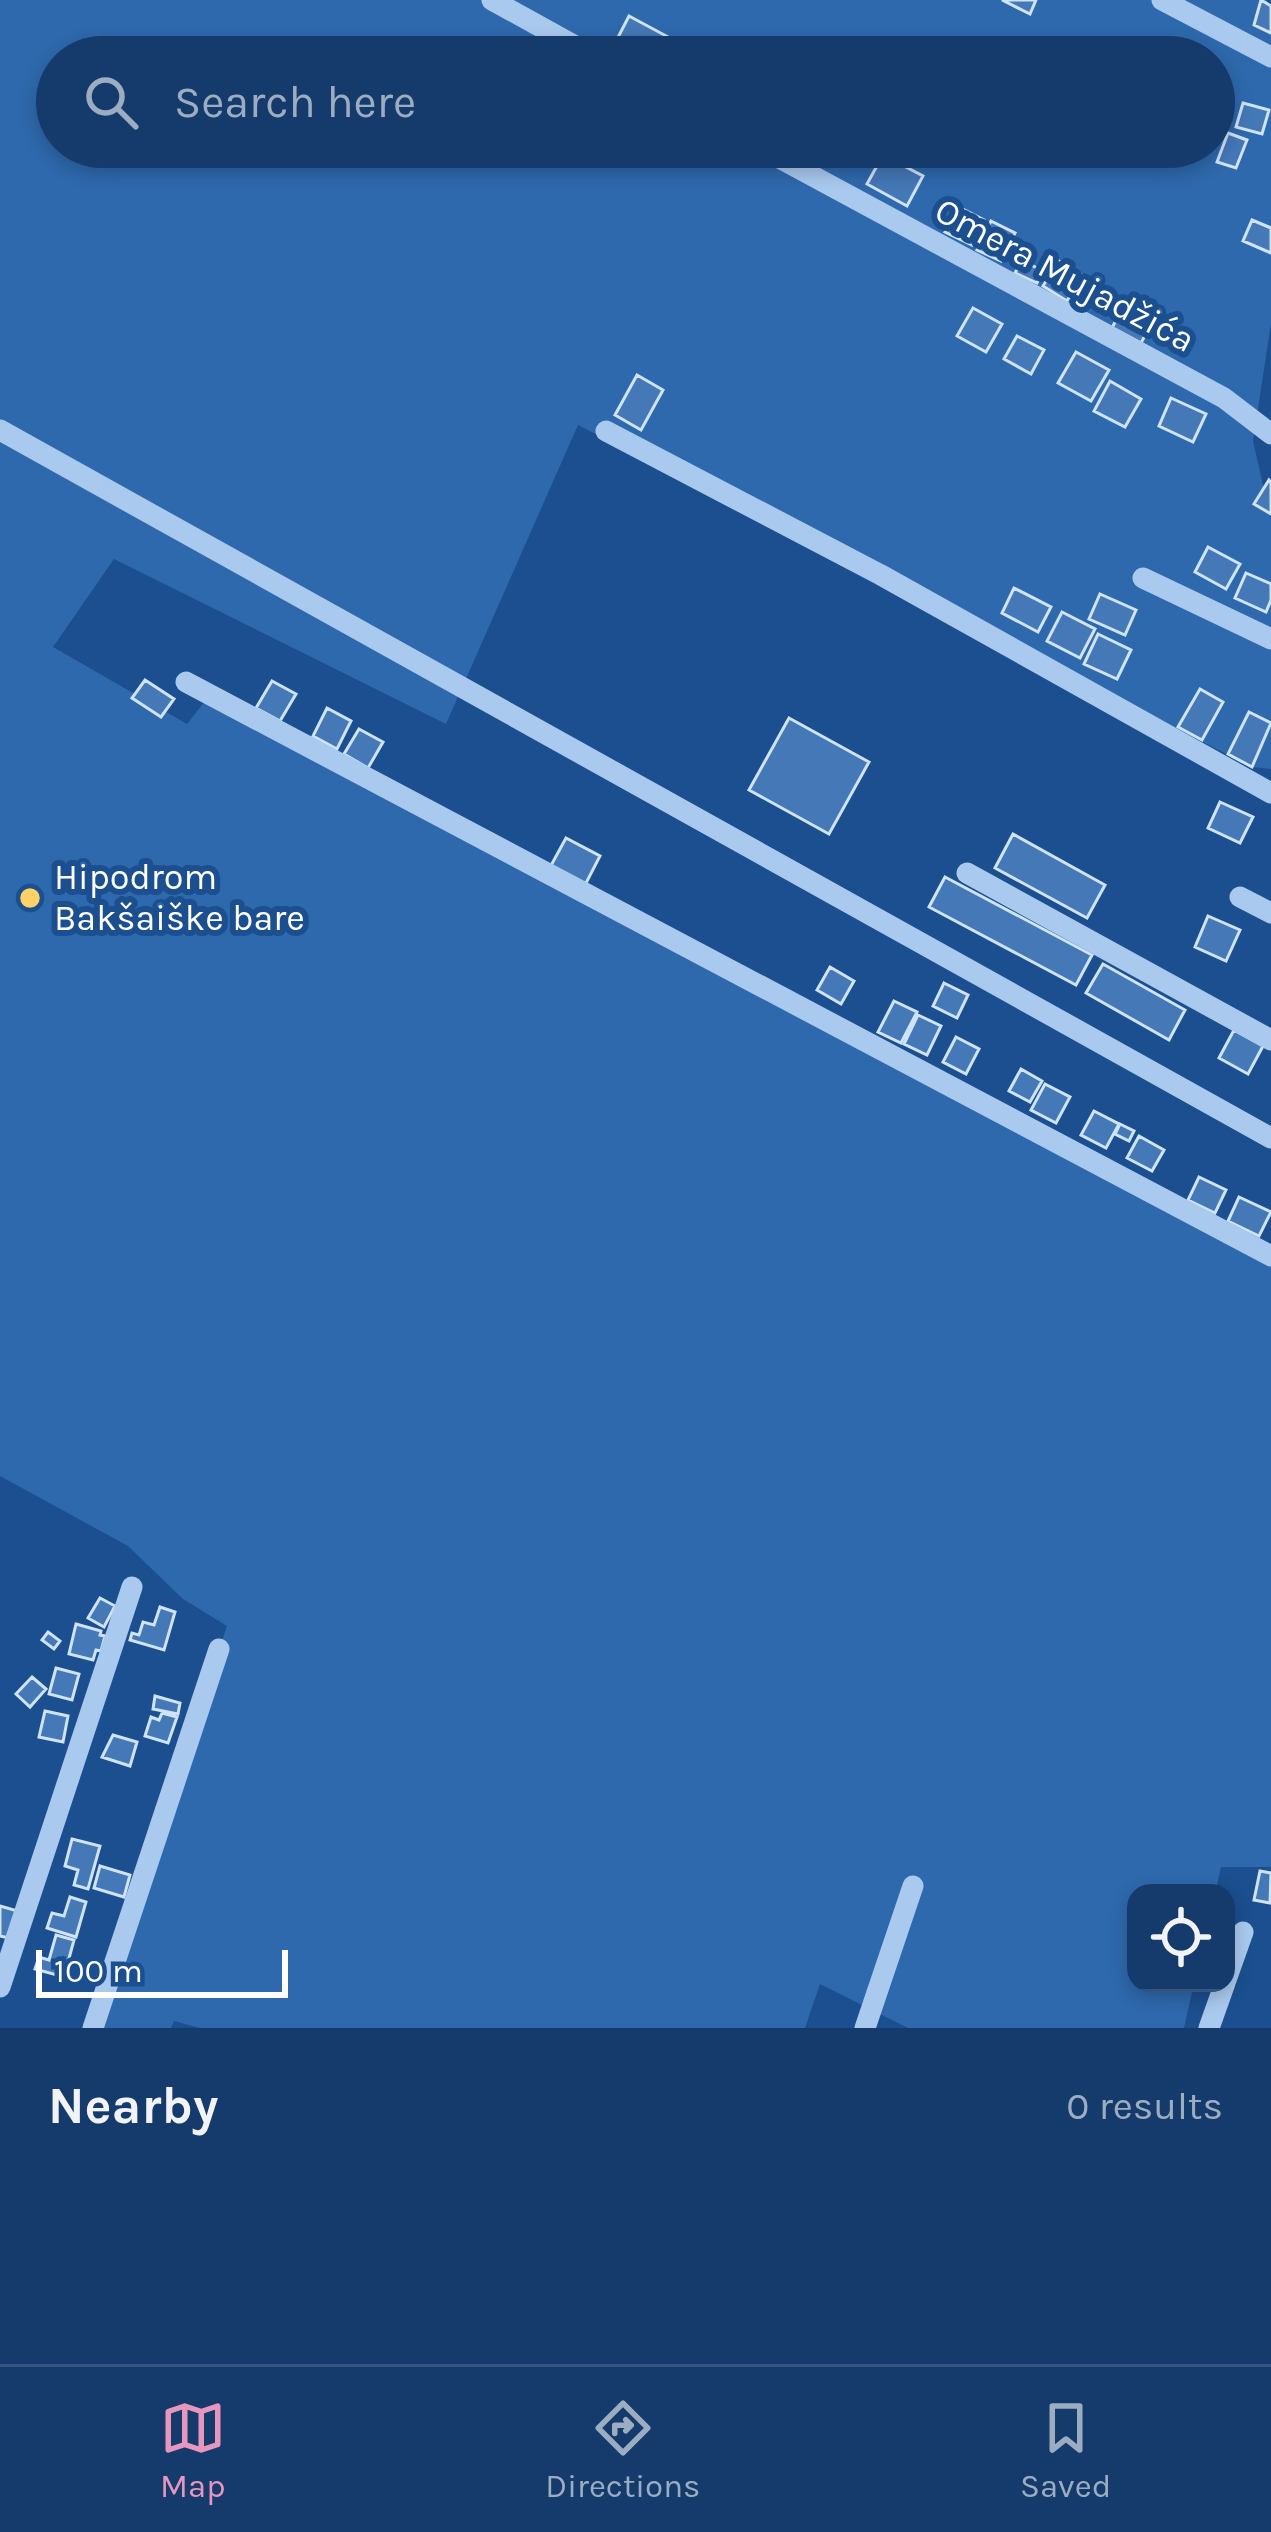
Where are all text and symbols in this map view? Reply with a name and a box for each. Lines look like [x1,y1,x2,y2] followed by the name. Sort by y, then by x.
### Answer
[36,36,1235,168] search box
[78,69,144,135] icon: search
[174,76,416,128] text: Search here
[928,189,1202,361] street label: Omera Mujadžića
[54,856,305,939] place label: Hipodrom Bakšaiške bare
[17,885,43,911] marker: Hipodrom Bakšaiške bare
[1127,1884,1235,1992] map controls
[1127,1884,1235,1992] button: locate
[36,1944,288,1997] scale bar
[54,1952,143,1990] text: 100 m
[48,2076,218,2136] text: Nearby
[1066,2083,1223,2129] text: 0 results
[160,2395,226,2505] tab: Map
[545,2395,700,2505] tab: Directions
[1020,2395,1111,2505] tab: Saved

